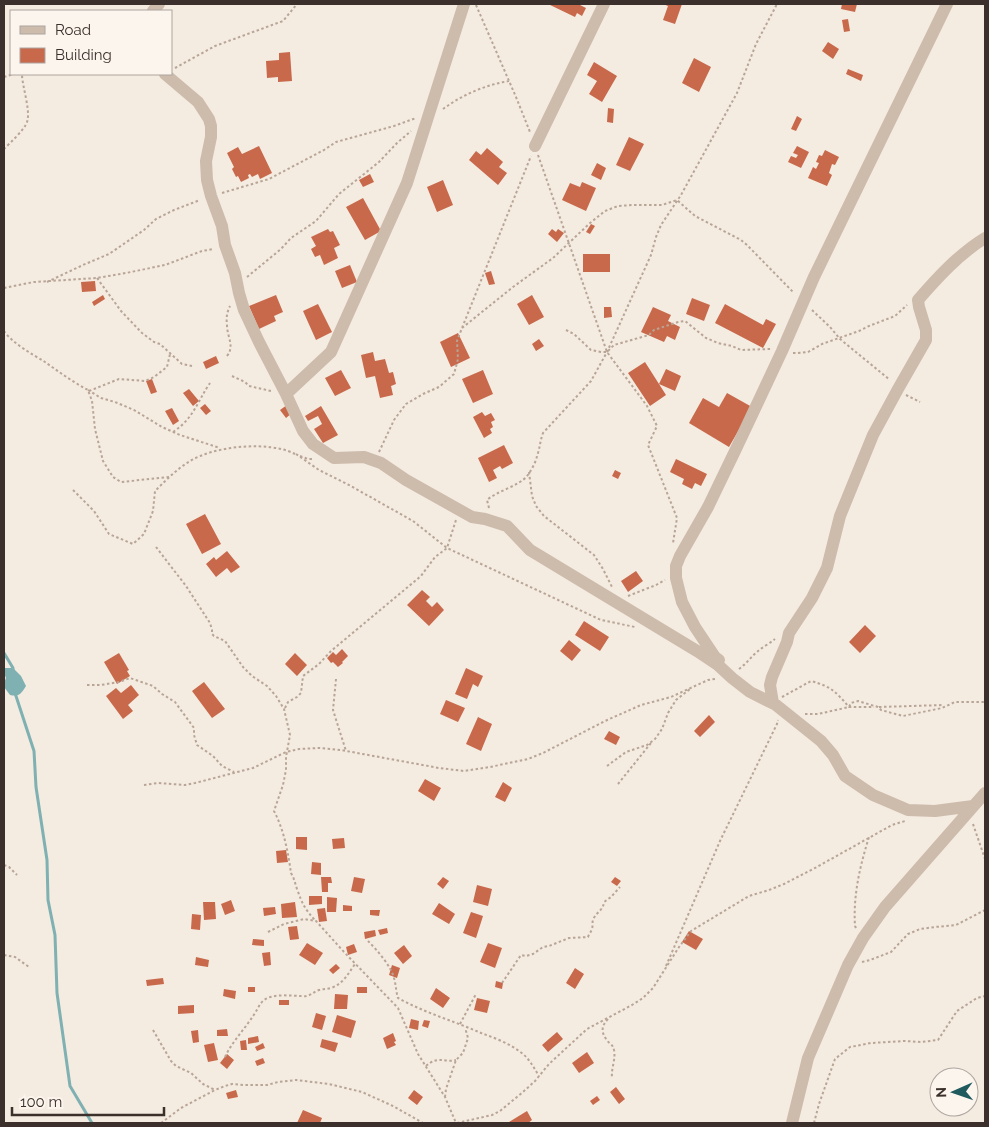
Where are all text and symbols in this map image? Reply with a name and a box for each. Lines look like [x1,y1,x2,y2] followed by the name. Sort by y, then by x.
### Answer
[10,10,172,75] legend
[55,21,91,39] text: Road
[55,46,112,64] text: Building
[929,1067,979,1117] north arrow
[12,1084,165,1116] scale bar
[933,1087,949,1098] text: N
[20,1093,62,1111] text: 100 m

